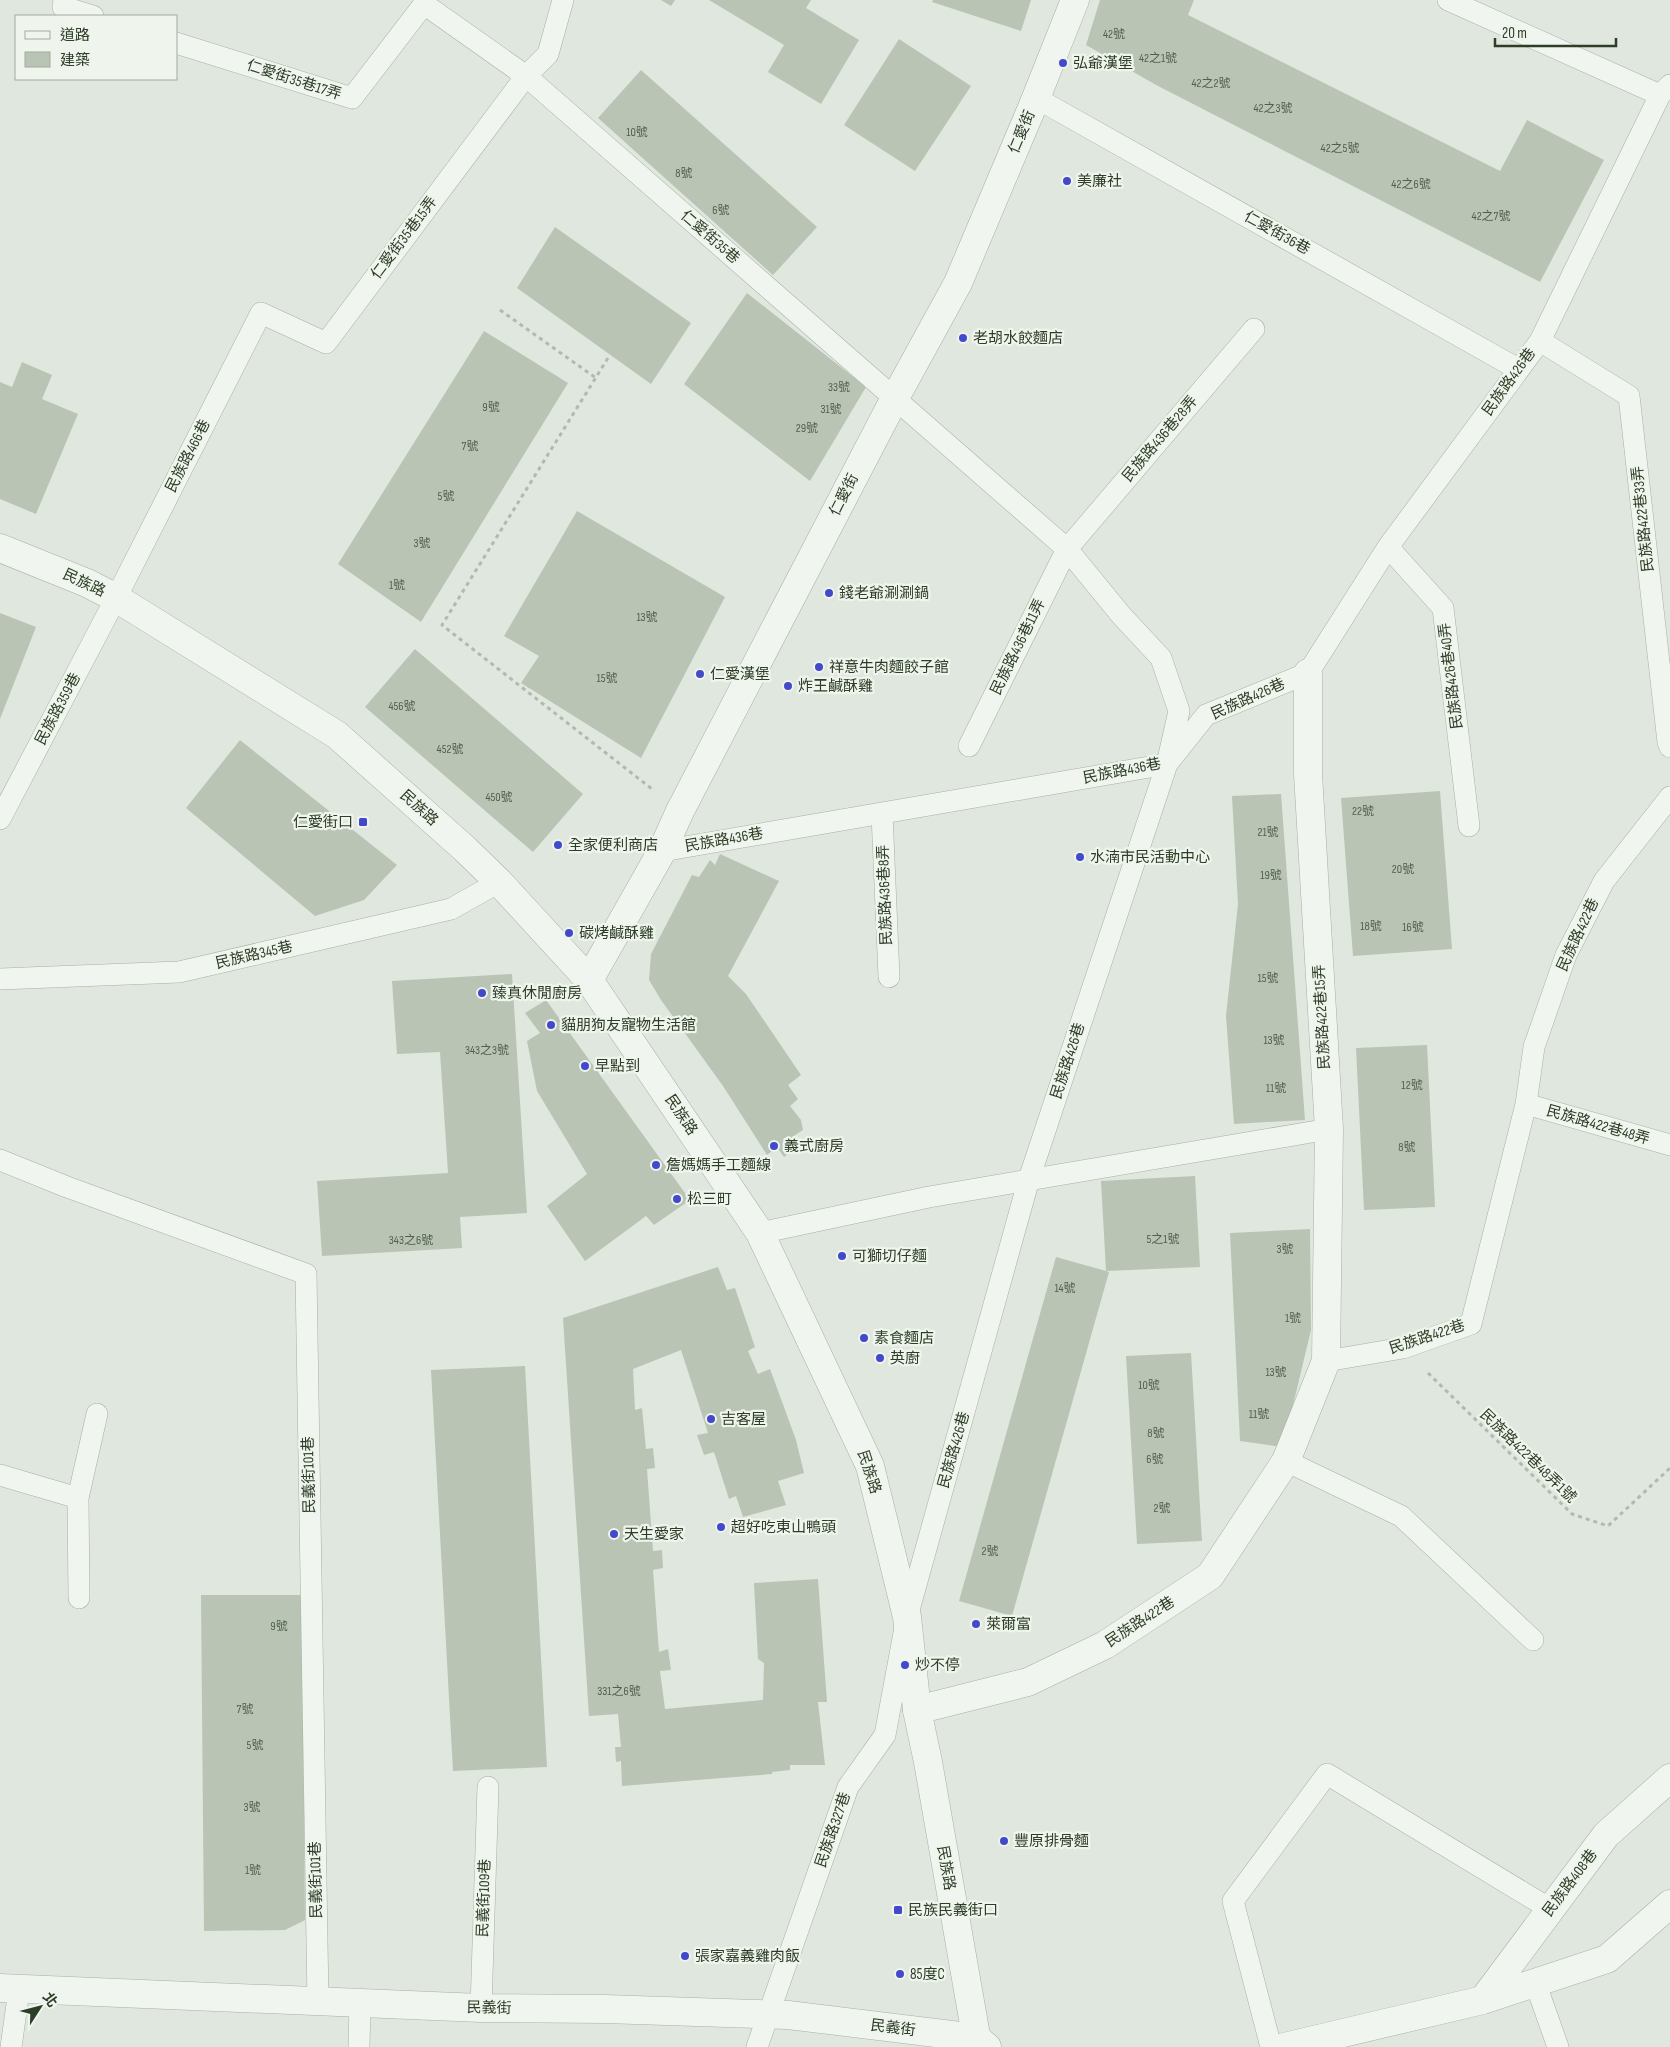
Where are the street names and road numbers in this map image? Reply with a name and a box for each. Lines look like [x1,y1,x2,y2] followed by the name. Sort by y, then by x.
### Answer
[244,56,344,104] street label: 仁愛街35巷17弄
[1004,108,1040,156] street label: 仁愛街
[367,193,441,283] street label: 仁愛街35巷15弄
[676,206,744,268] street label: 仁愛街35巷
[1241,207,1313,259] street label: 仁愛街36巷
[1478,344,1540,420] street label: 民族路426巷
[1118,392,1202,486] street label: 民族路436巷28弄
[162,416,214,496] street label: 民族路466巷
[1628,465,1658,573] street label: 民族路422巷33弄
[825,471,863,519] street label: 仁愛街
[60,565,108,601] street label: 民族路
[987,596,1049,698] street label: 民族路436巷11弄
[1435,622,1467,730] street label: 民族路426巷40弄
[31,670,85,748] street label: 民族路359巷
[1208,674,1288,724] street label: 民族路426巷
[1081,754,1163,788] street label: 民族路436巷
[396,786,442,830] street label: 民族路
[683,824,765,856] street label: 民族路436巷
[874,844,896,946] street label: 民族路436巷8弄
[1553,895,1603,975] street label: 民族路422巷
[214,937,294,973] street label: 民族路345巷
[1310,964,1334,1070] street label: 民族路422巷15弄
[1047,1020,1089,1102] street label: 民族路426巷
[661,1091,701,1139] street label: 民族路
[1544,1101,1652,1149] street label: 民族路422巷48弄
[1387,1316,1467,1358] street label: 民族路422巷
[1476,1405,1580,1507] street label: 民族路422巷48弄1號
[934,1409,974,1491] street label: 民族路426巷
[299,1436,319,1514] street label: 民義街101巷
[853,1448,885,1496] street label: 民族路
[1102,1593,1178,1651] street label: 民族路422巷
[811,1790,855,1870] street label: 民族路327巷
[306,1841,326,1919] street label: 民義街101巷
[933,1844,959,1892] street label: 民族路
[1538,1846,1602,1920] street label: 民族路408巷
[473,1858,495,1938] street label: 民義街109巷
[466,1998,512,2018] street label: 民義街
[870,2016,916,2040] street label: 民義街

